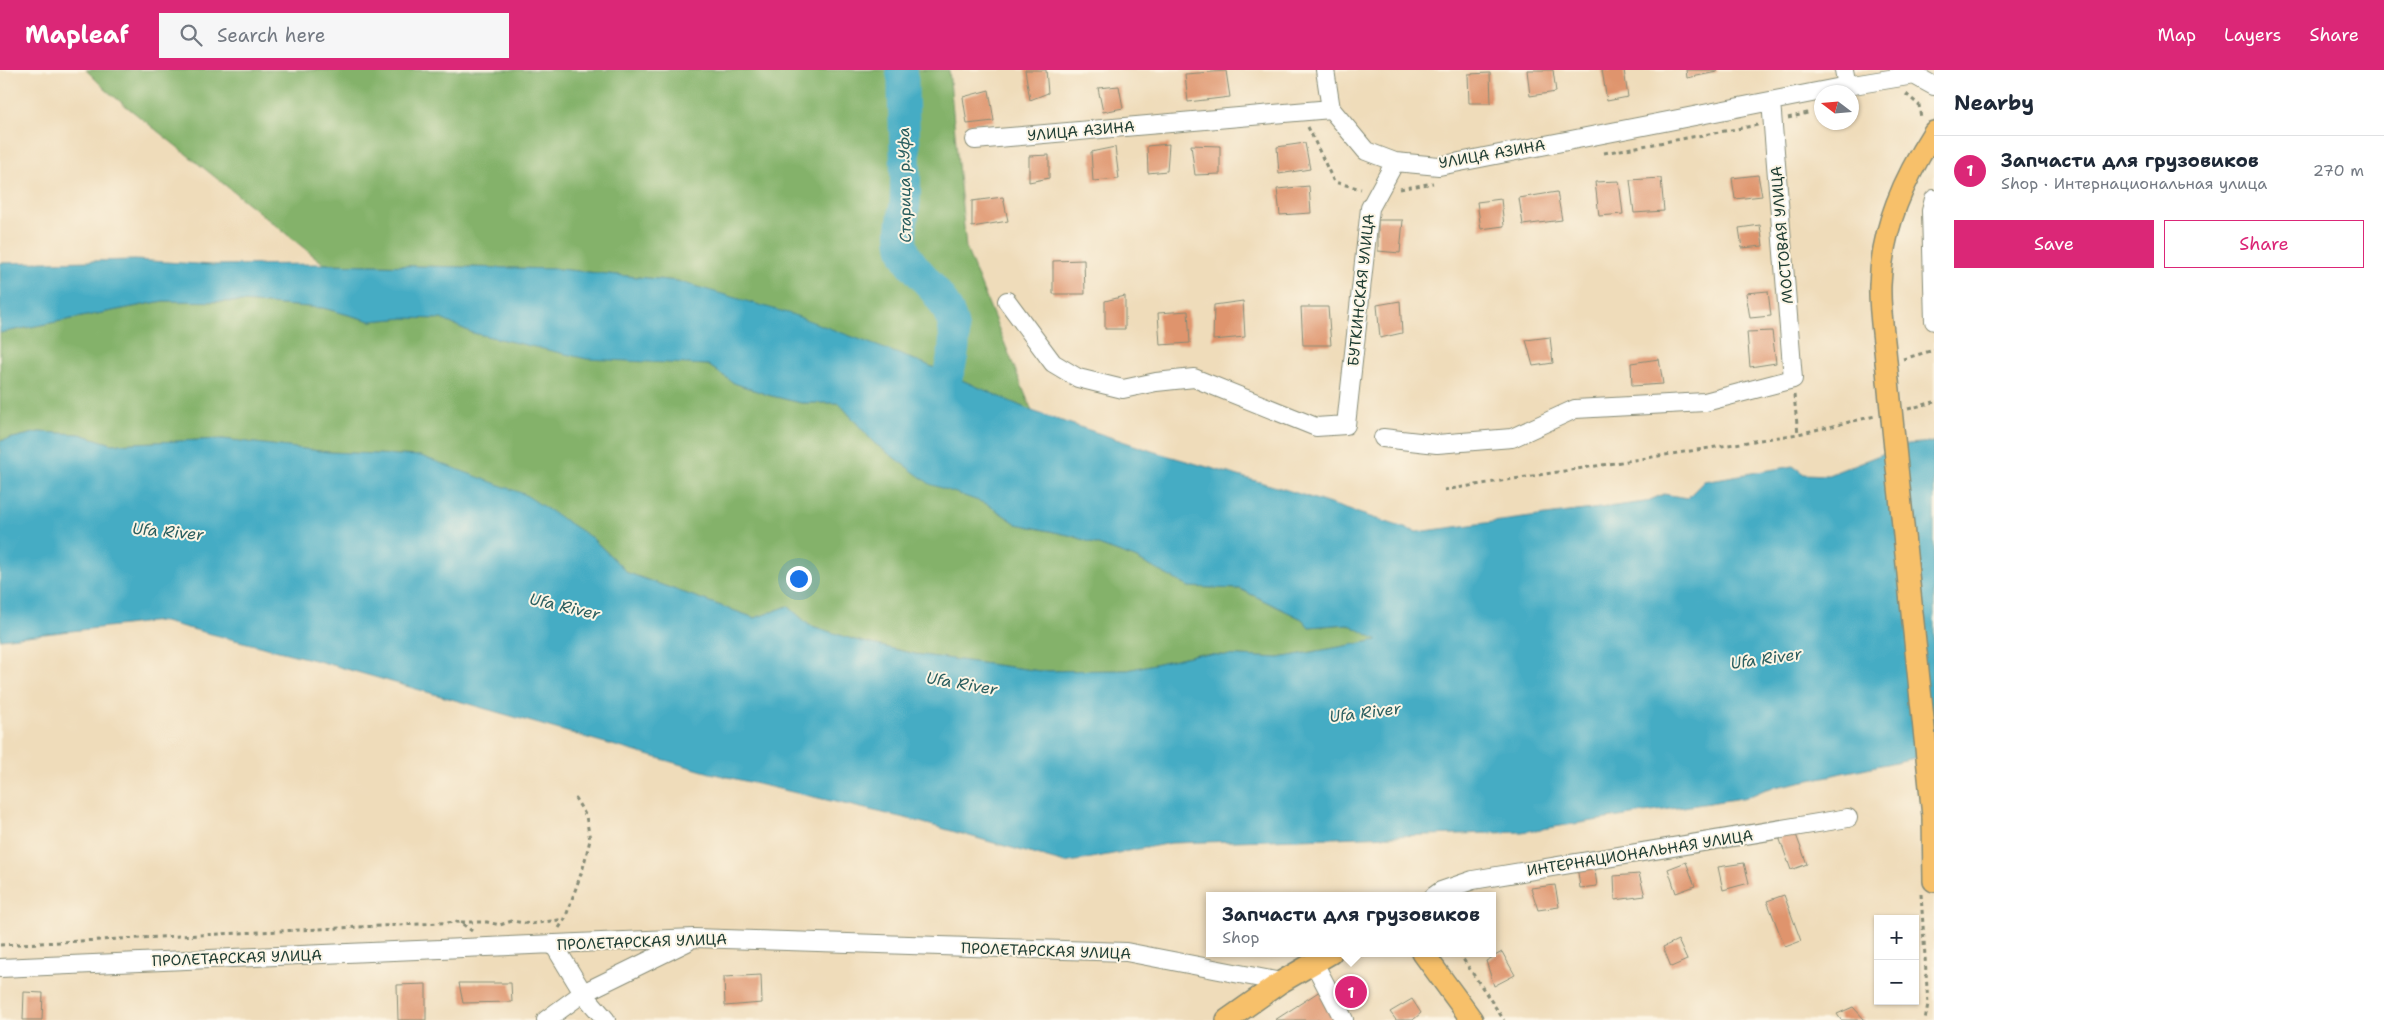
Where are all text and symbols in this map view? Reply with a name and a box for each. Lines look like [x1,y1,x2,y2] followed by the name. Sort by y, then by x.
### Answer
[159,13,509,58] search box
[25,19,129,51] text: Mapleaf
[177,21,205,49] icon: search
[217,23,325,48] text: Search here
[2158,23,2196,47] text: Map
[2224,23,2281,47] text: Layers
[2309,23,2359,47] text: Share
[1814,85,1859,130] north arrow
[1954,89,2034,117] text: Nearby
[1026,116,1136,146] street label: УЛИЦА АЗИНА
[893,127,916,243] water label: Старица р.Уфа
[1437,135,1547,173] street label: УЛИЦА АЗИНА
[2001,148,2259,173] text: Запчасти для грузовиков
[1966,160,1974,181] text: 1
[2313,160,2364,181] text: 270 m
[1766,165,1798,305] street label: МОСТОВАЯ УЛИЦА
[2001,173,2267,194] text: Shop · Интернациональная улица
[1343,213,1379,367] street label: БУТКИНСКАЯ УЛИЦА
[1954,220,2154,268] button: Save
[2164,220,2364,268] button: Share
[131,518,205,545] water label: Ufa River
[786,566,812,592] your location
[527,588,603,625] water label: Ufa River
[1729,643,1804,674] water label: Ufa River
[925,667,1000,700] water label: Ufa River
[1328,698,1402,727] water label: Ufa River
[1525,825,1755,881] street label: ИНТЕРНАЦИОНАЛЬНАЯ УЛИЦА
[1206,892,1496,957] popup
[1222,902,1480,927] text: Запчасти для грузовиков
[1874,915,1919,1005] map controls
[1874,915,1919,960] button: +
[1222,927,1259,948] text: Shop
[557,929,727,955] street label: ПРОЛЕТАРСКАЯ УЛИЦА
[961,938,1131,964] street label: ПРОЛЕТАРСКАЯ УЛИЦА
[152,945,322,971] street label: ПРОЛЕТАРСКАЯ УЛИЦА
[1874,960,1919,1005] button: −
[1335,973,1367,1011] pin: 1

